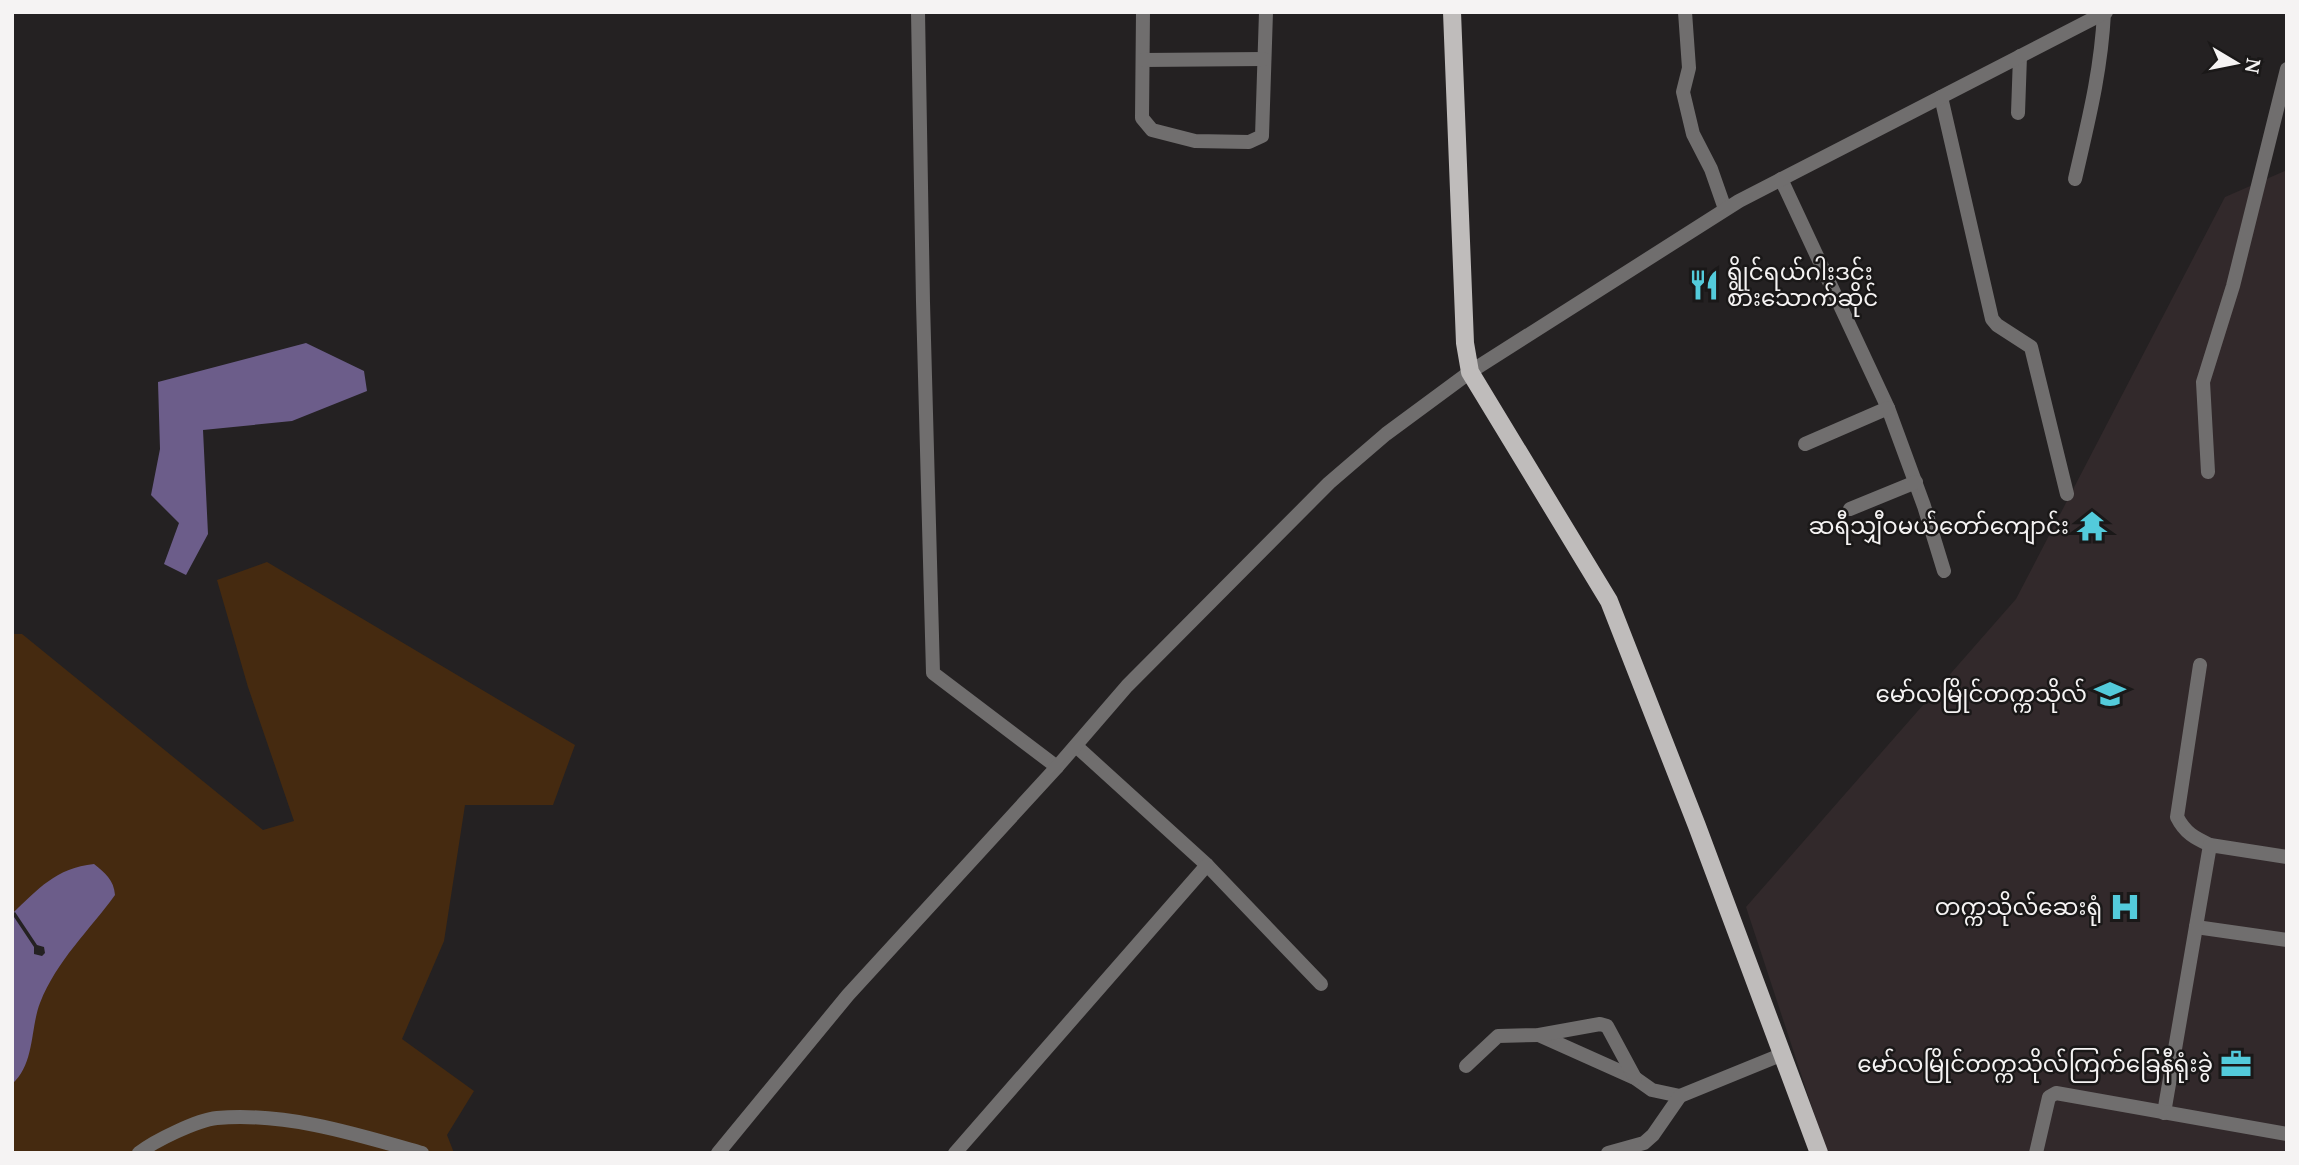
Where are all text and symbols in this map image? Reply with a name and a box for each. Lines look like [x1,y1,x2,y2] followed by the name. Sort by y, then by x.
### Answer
[2201,28,2271,98] north arrow
[2239,56,2267,76] text: N
[1727,255,1878,317] place label: ရွိုင်ရယ်ဂါးဒင်း စားသောက်ဆိုင်
[1687,268,1721,302] restaurant icon: ရွိုင်ရယ်ဂါးဒင်း စားသောက်ဆိုင်
[1809,509,2069,545] place label: ဆရီသျှီဝမယ်တော်ကျောင်း
[2075,509,2109,543] temple icon: ဆရီသျှီဝမယ်တော်ကျောင်း
[1876,677,2087,713] place label: မော်လမြိုင်တက္ကသိုလ်
[2093,677,2127,711] school or university icon: မော်လမြိုင်တက္ကသိုလ်
[1935,890,2102,926] place label: တက္ကသိုလ်ဆေးရုံ
[2108,890,2142,924] hospital icon: တက္ကသိုလ်ဆေးရုံ
[1857,1047,2213,1083] place label: မော်လမြိုင်တက္ကသိုလ်ကြက်ခြေနီရုံးခွဲ
[2219,1047,2253,1081] office icon: မော်လမြိုင်တက္ကသိုလ်ကြက်ခြေနီရုံးခွဲ

